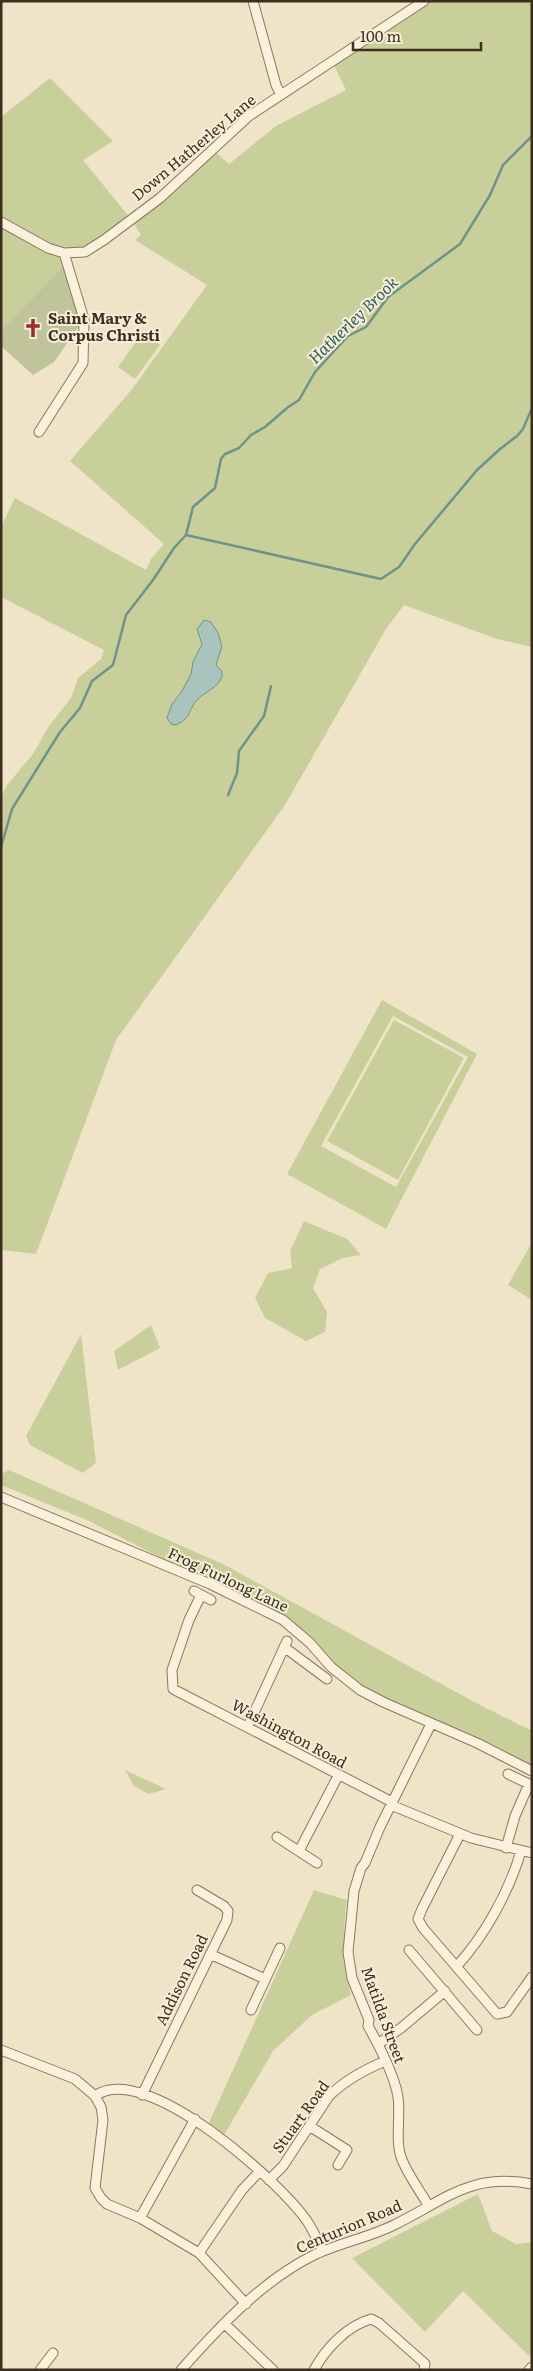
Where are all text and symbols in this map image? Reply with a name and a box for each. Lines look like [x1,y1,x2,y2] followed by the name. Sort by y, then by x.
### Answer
[353,20,480,52] scale bar
[360,24,401,47] text: 100 m
[126,88,260,206] street label: Down Hatherley Lane
[302,270,403,368] water label: Hatherley Brook
[48,306,161,346] place label: Saint Mary & Corpus Christi
[22,317,44,339] church icon: Saint Mary & Corpus Christi
[164,1540,293,1617] street label: Frog Furlong Lane
[228,1692,352,1773] street label: Washington Road
[149,1930,213,2029] street label: Addison Road
[356,1963,413,2066] street label: Matilda Street
[266,2075,334,2157] street label: Stuart Road
[292,2193,405,2258] street label: Centurion Road

